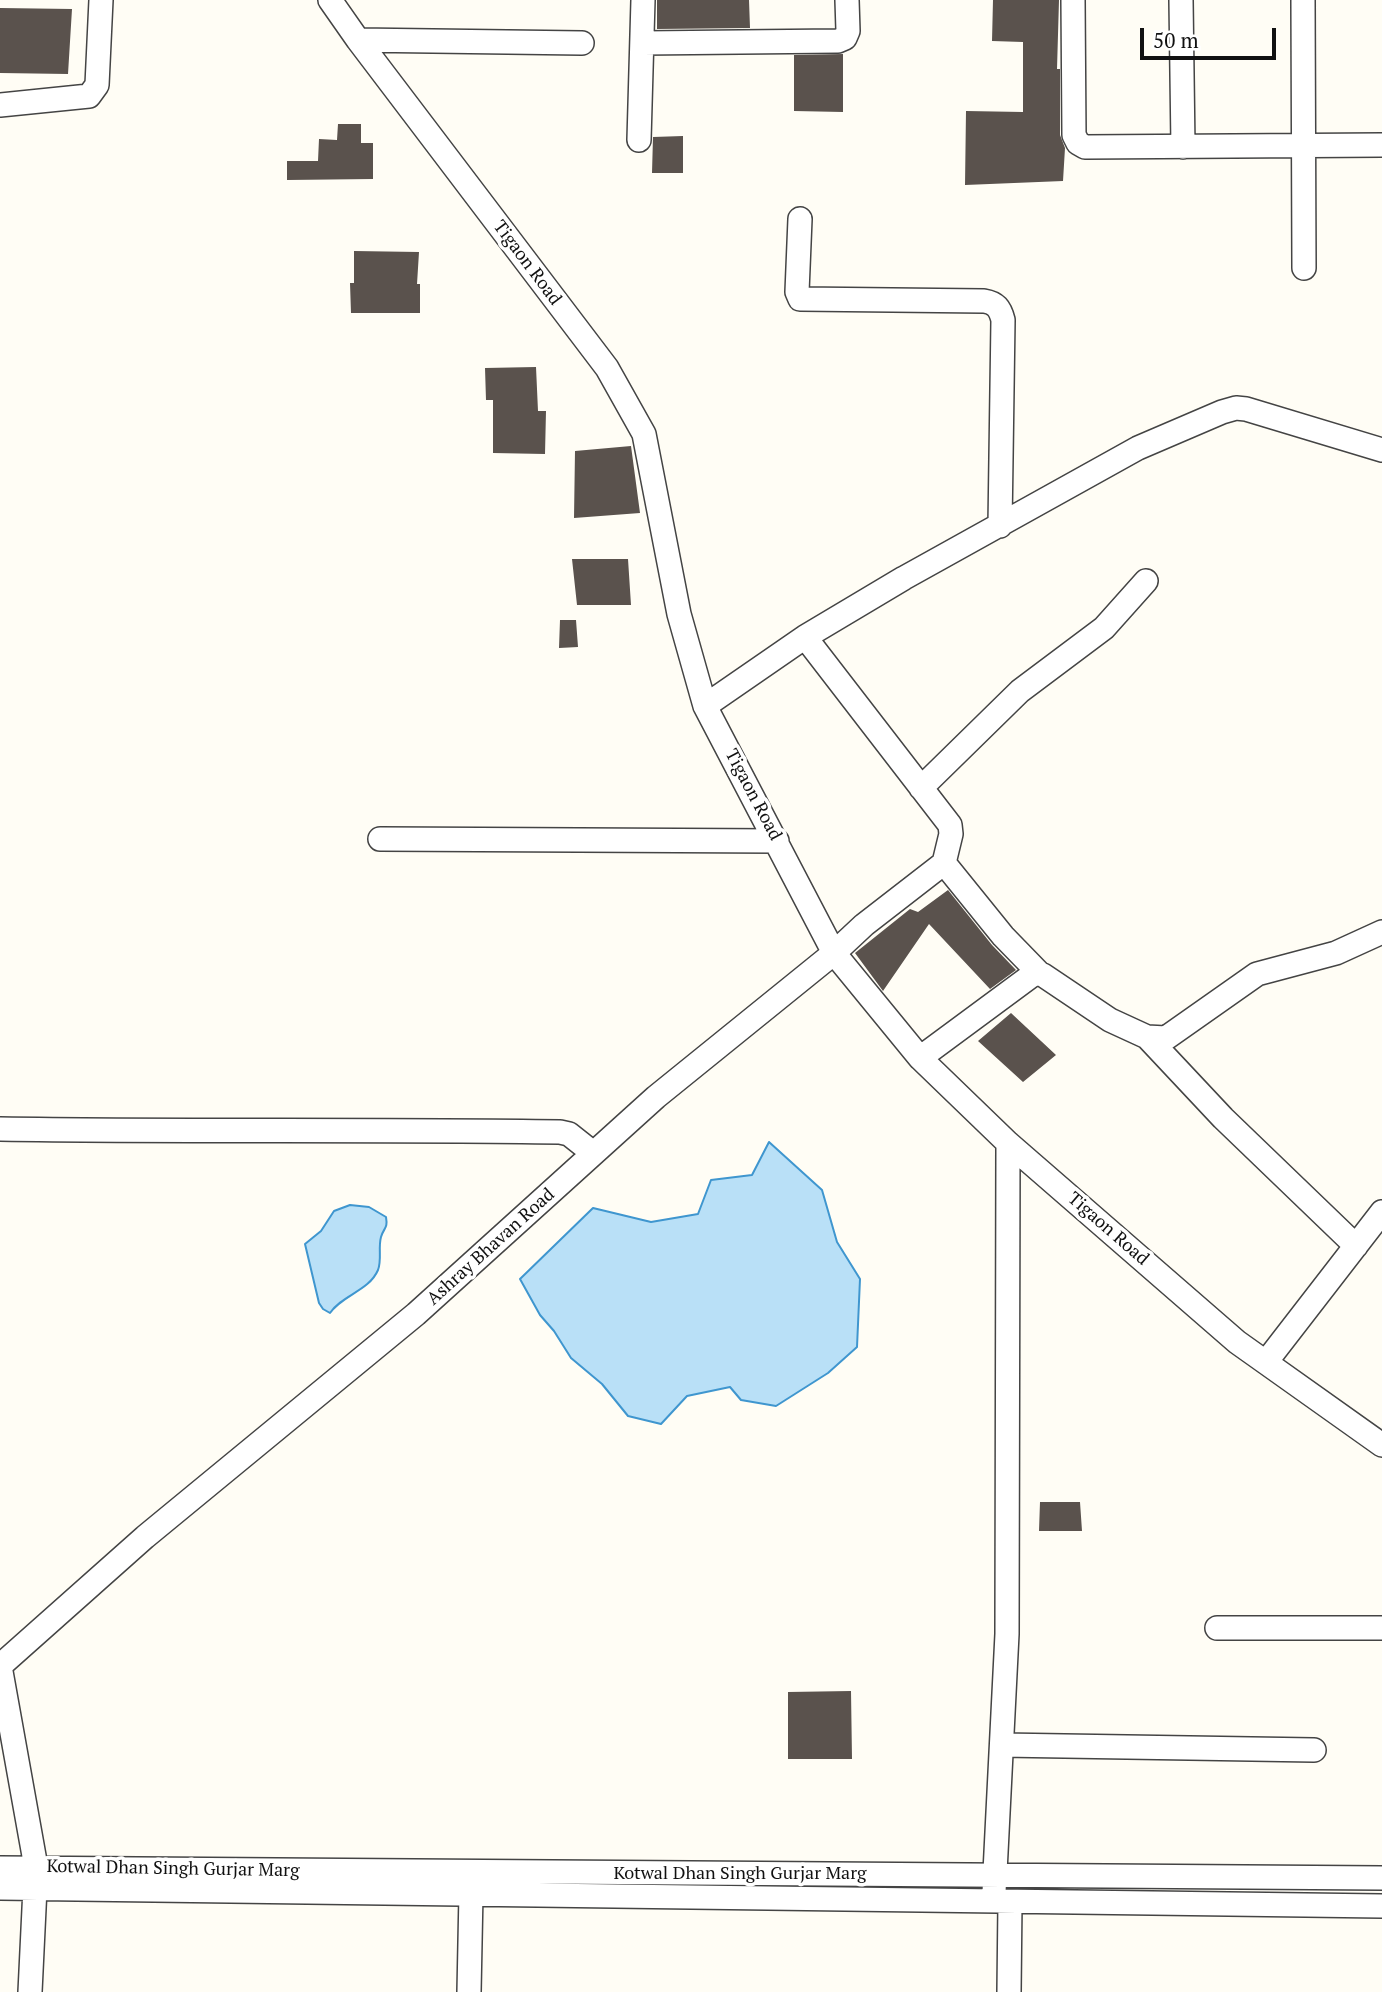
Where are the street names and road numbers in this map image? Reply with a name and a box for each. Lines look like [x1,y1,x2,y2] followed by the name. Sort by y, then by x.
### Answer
[488,216,566,310] street label: Tigaon Road
[720,746,786,844] street label: Tigaon Road
[423,1184,559,1310] street label: Ashray Bhavan Road
[1063,1188,1153,1270] street label: Tigaon Road
[46,1856,300,1882] street label: Kotwal Dhan Singh Gurjar Marg
[613,1863,867,1885] street label: Kotwal Dhan Singh Gurjar Marg

